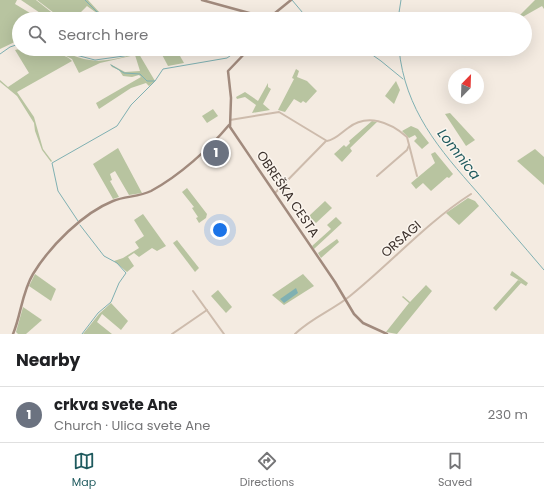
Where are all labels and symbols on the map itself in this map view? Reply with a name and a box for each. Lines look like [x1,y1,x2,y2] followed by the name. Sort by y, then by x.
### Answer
[448,68,484,104] north arrow
[433,124,486,184] water label: Lomnica
[203,138,229,168] pin: 1
[252,147,324,241] street label: OBREŠKA CESTA
[377,216,425,262] street label: ORSAGI
[210,220,230,240] your location

